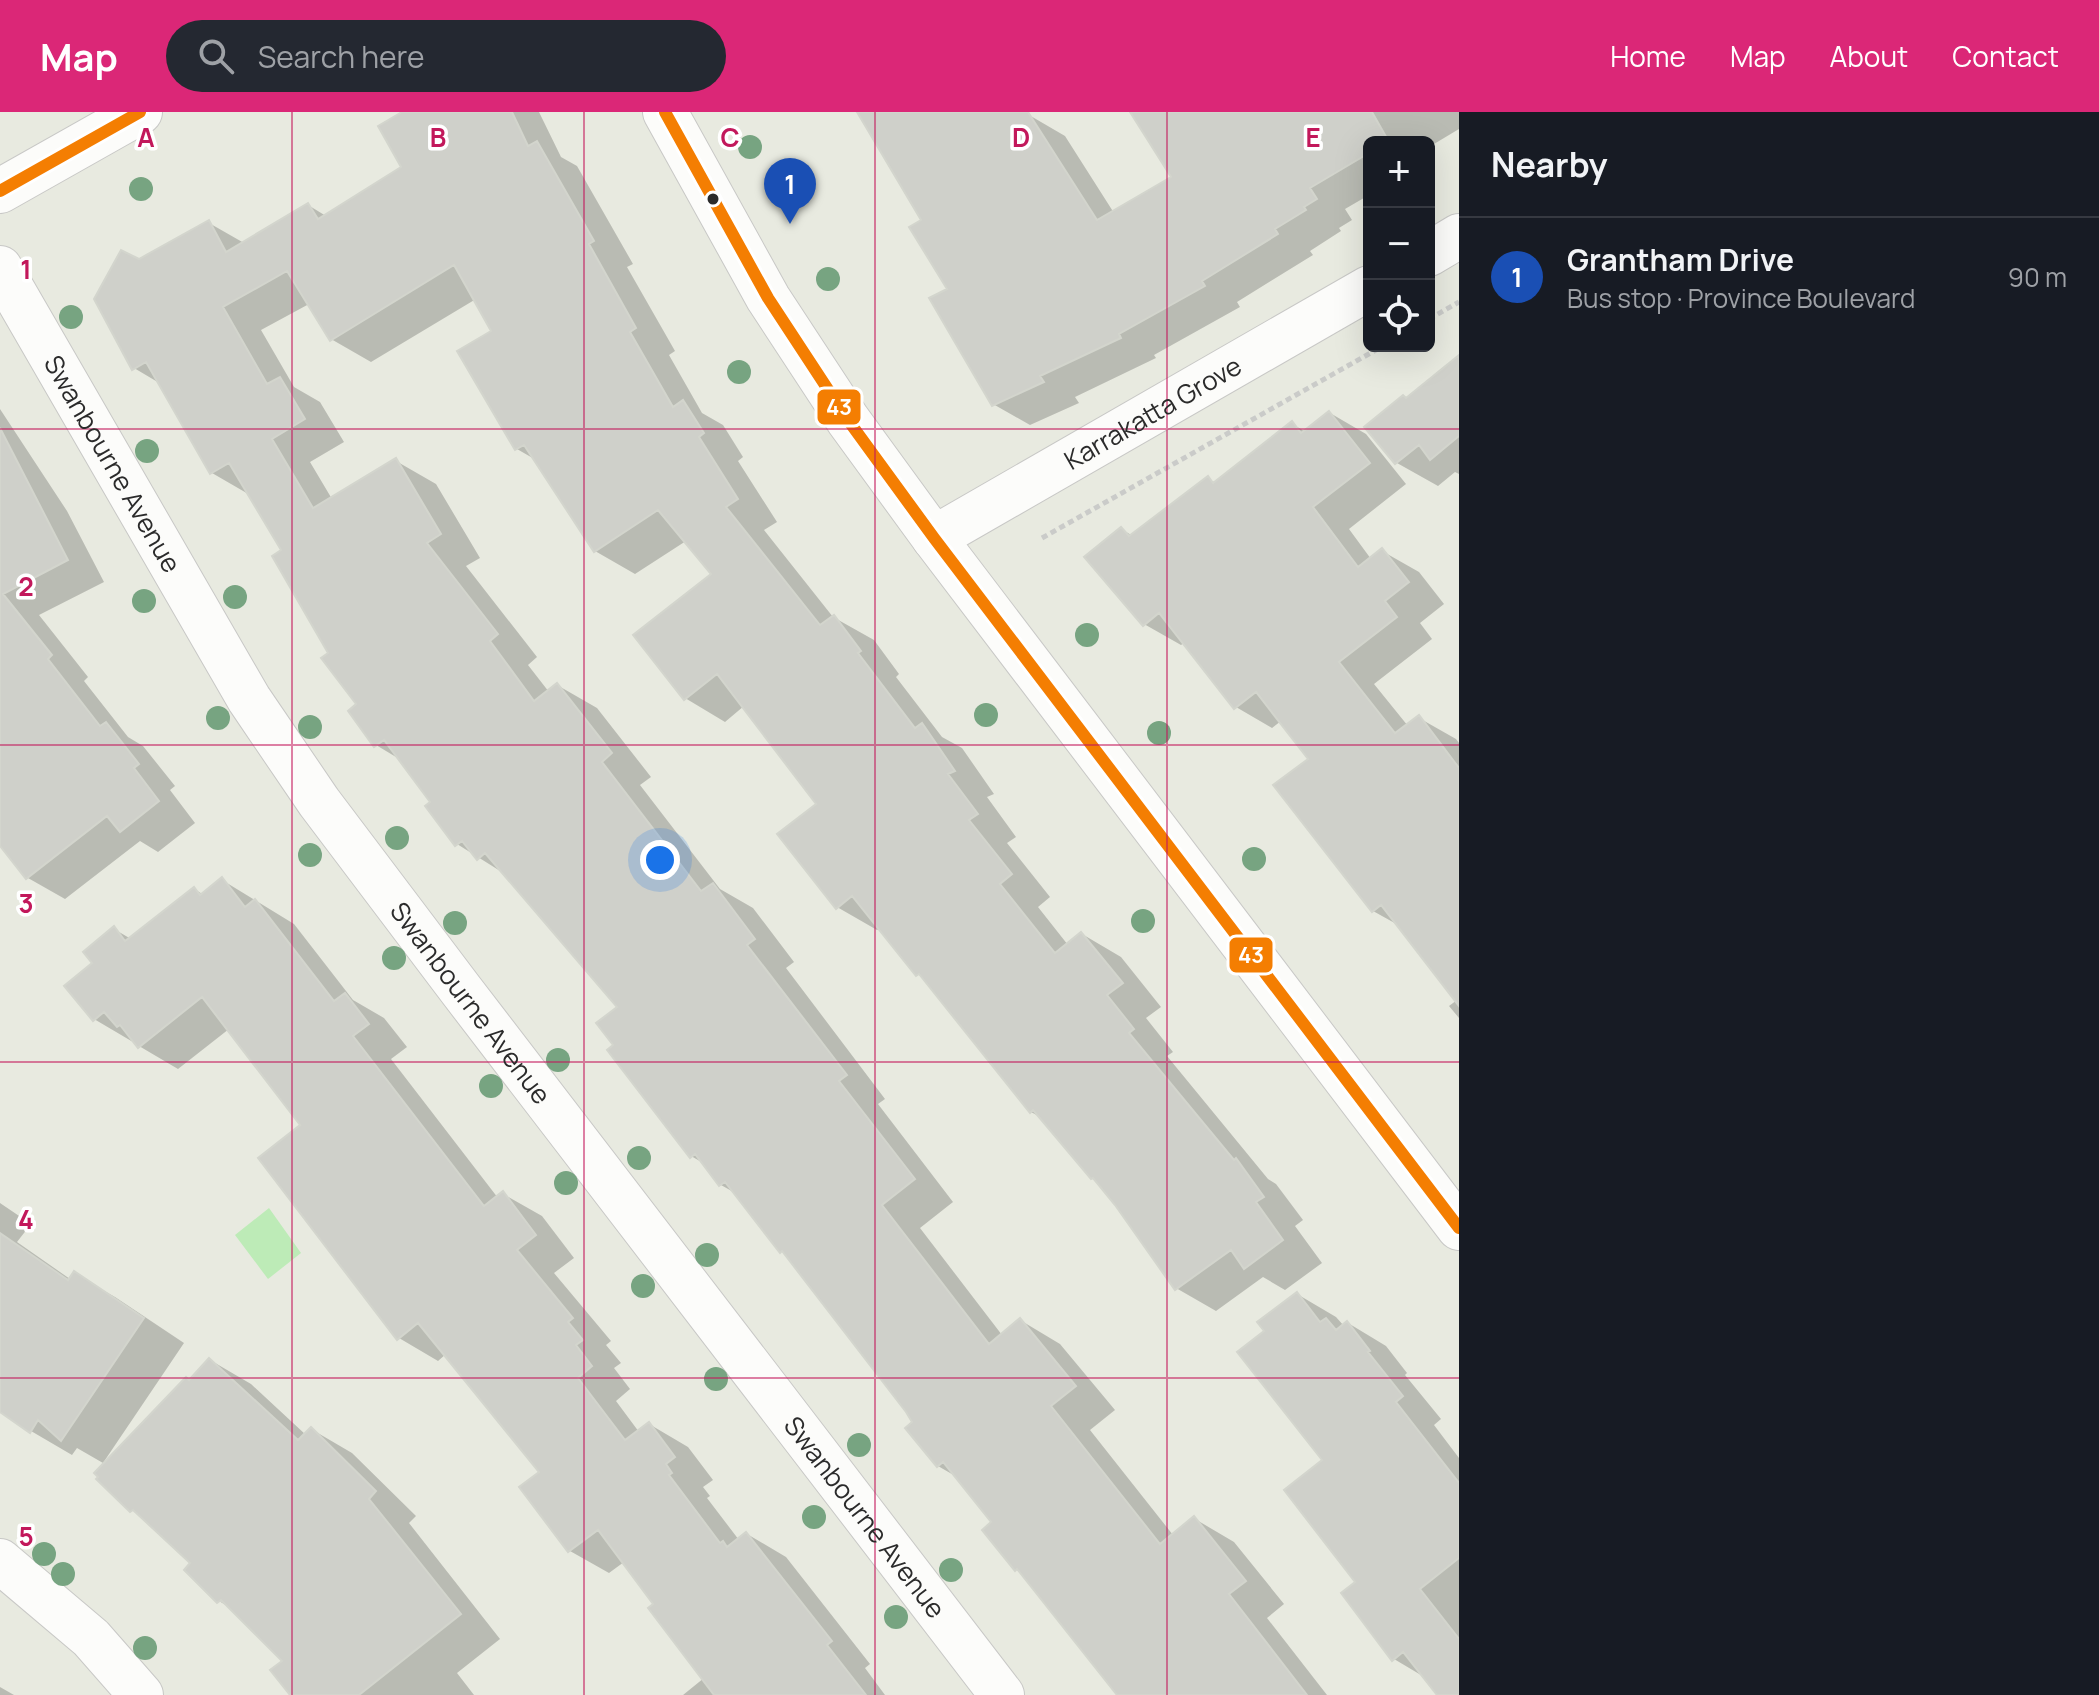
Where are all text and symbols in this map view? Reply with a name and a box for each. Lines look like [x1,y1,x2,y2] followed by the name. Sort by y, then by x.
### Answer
[166,20,726,92] search box
[40,30,118,82] text: Map
[194,34,238,78] icon: search
[258,36,425,77] text: Search here
[1610,37,1686,75] text: Home
[1730,37,1786,75] text: Map
[1830,37,1908,75] text: About
[1952,37,2059,75] text: Contact
[137,119,155,155] text: A
[430,119,446,155] text: B
[720,119,740,155] text: C
[1012,119,1030,155] text: D
[1305,119,1321,155] text: E
[1363,136,1435,352] map controls
[1363,136,1435,208] button: +
[1491,141,1607,187] text: Nearby
[764,158,816,224] pin: 1
[705,191,721,207] unlabelled marker
[1363,208,1435,280] button: −
[1567,239,1794,280] text: Grantham Drive
[20,251,32,287] text: 1
[1511,259,1523,295] text: 1
[2008,259,2067,295] text: 90 m
[1363,280,1435,352] button: locate
[1567,280,1915,316] text: Bus stop · Province Boulevard
[1057,347,1248,478] street label: Karrakatta Grove
[36,348,190,579] street label: Swanbourne Avenue
[816,388,862,426] line badge: 43
[826,392,852,422] text: 43
[18,568,34,604] text: 2
[640,840,680,880] your location
[18,885,34,921] text: 3
[382,894,560,1111] street label: Swanbourne Avenue
[1228,936,1274,974] line badge: 43
[1238,940,1264,970] text: 43
[18,1201,34,1237] text: 4
[776,1408,954,1625] street label: Swanbourne Avenue
[18,1518,34,1554] text: 5

